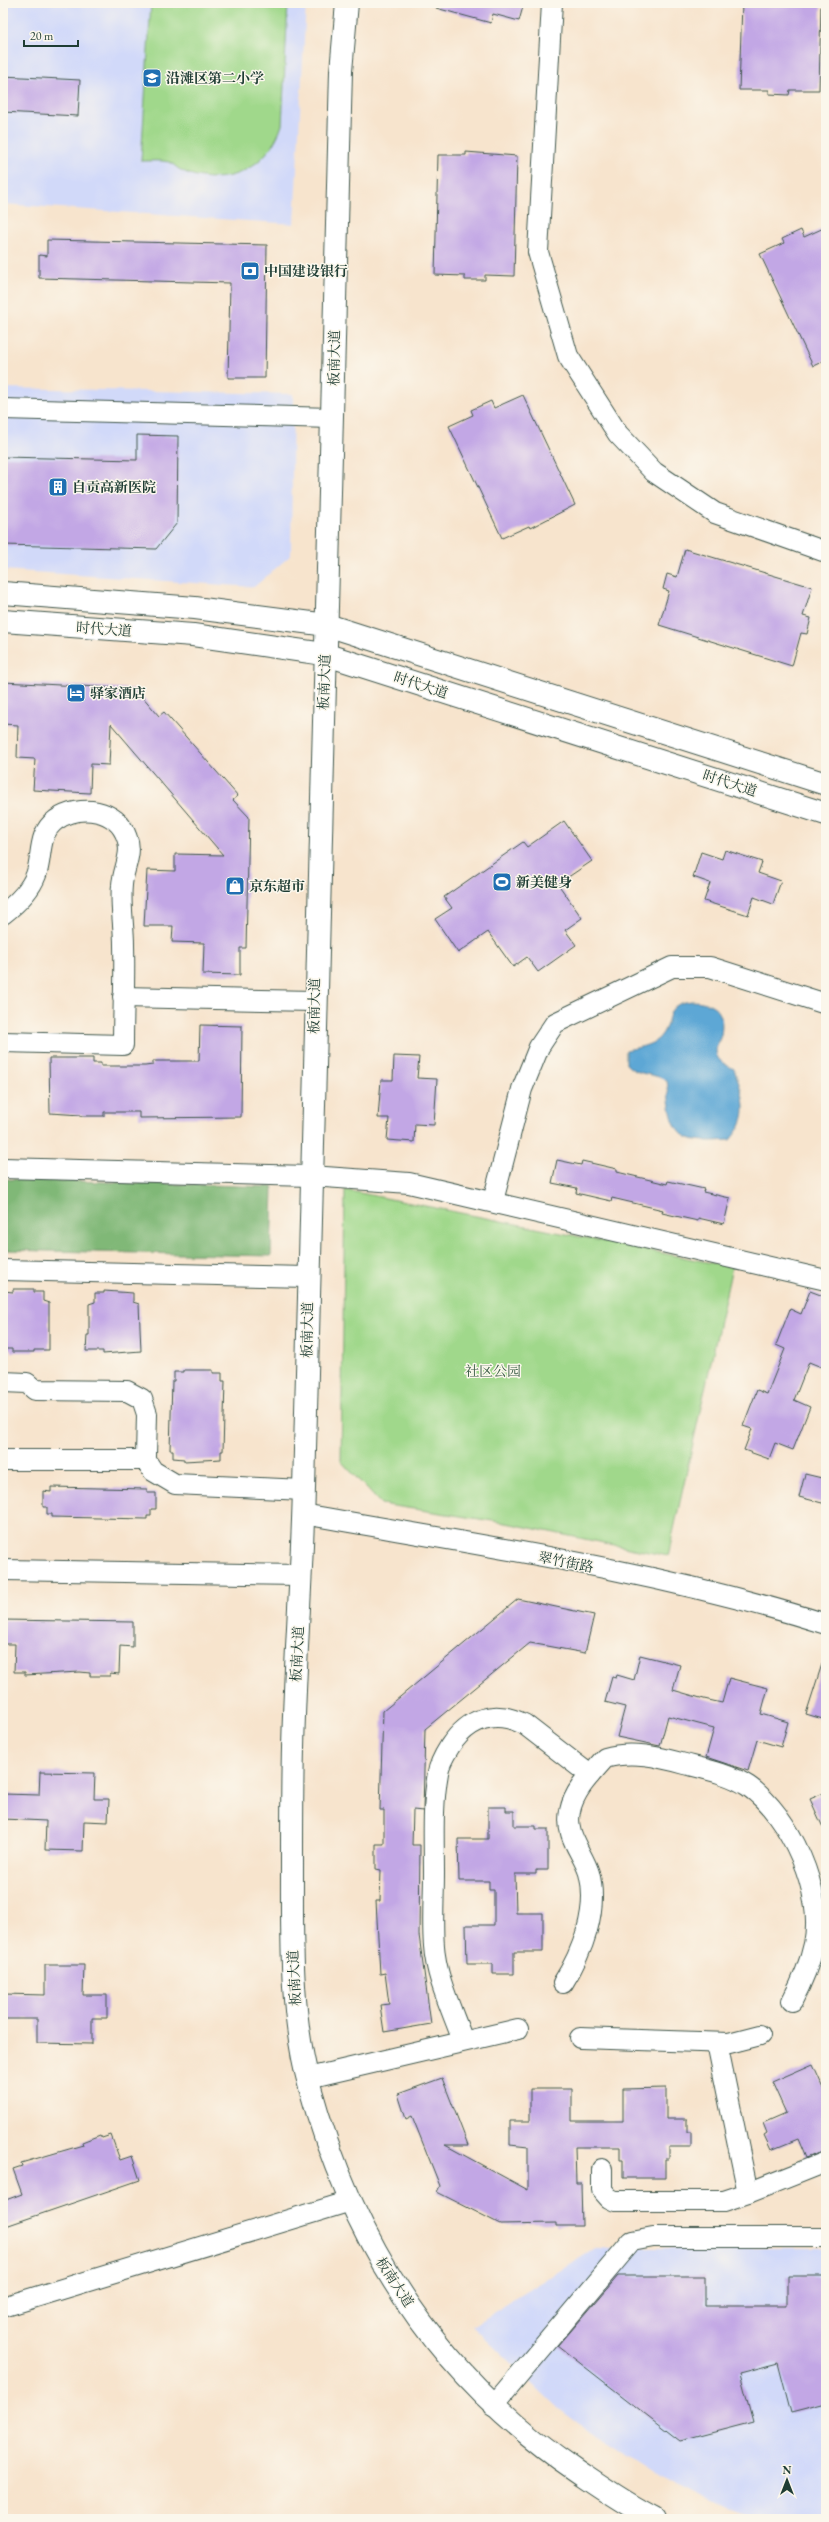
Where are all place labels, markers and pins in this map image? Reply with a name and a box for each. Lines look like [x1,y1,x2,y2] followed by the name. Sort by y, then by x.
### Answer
[141,67,163,89] school or university icon: 沿滩区第二小学
[166,69,264,87] place label: 沿滩区第二小学
[239,260,261,282] bank icon: 中国建设银行
[264,262,348,280] place label: 中国建设银行
[47,476,69,498] building icon: 自贡高新医院
[72,478,156,496] place label: 自贡高新医院
[65,682,87,704] hotel icon: 驿家酒店
[90,684,146,702] place label: 驿家酒店
[491,871,513,893] sports icon: 新美健身
[516,873,572,891] place label: 新美健身
[224,875,246,897] shop icon: 京东超市
[249,877,305,895] place label: 京东超市

